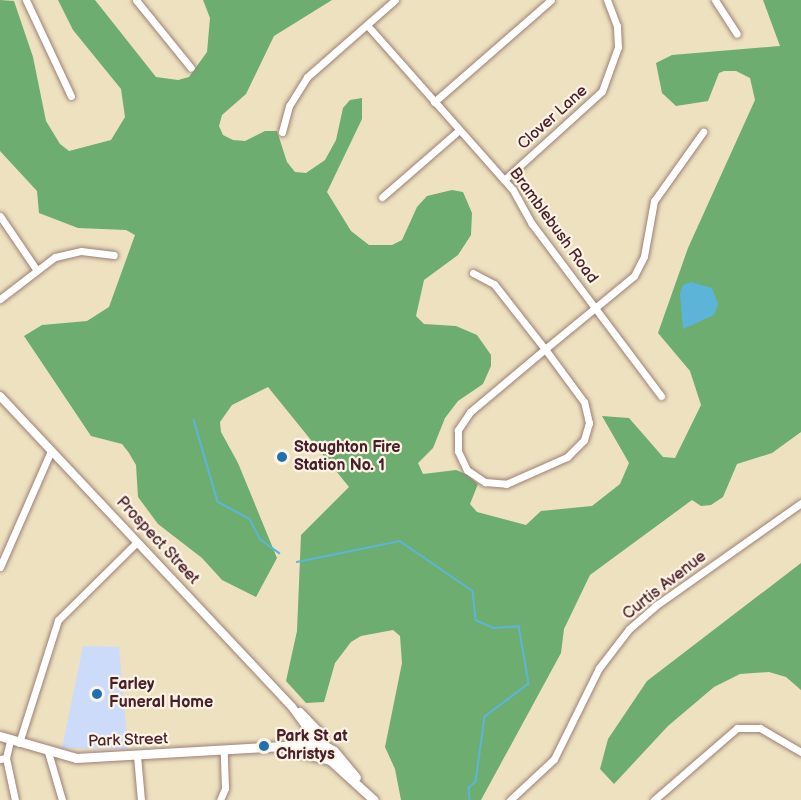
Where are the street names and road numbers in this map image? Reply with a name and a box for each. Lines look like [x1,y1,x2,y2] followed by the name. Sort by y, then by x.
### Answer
[514,82,592,154] street label: Clover Lane
[505,164,601,288] street label: Bramblebush Road
[111,493,203,589] street label: Prospect Street
[619,547,711,625] street label: Curtis Avenue
[88,730,168,752] street label: Park Street

